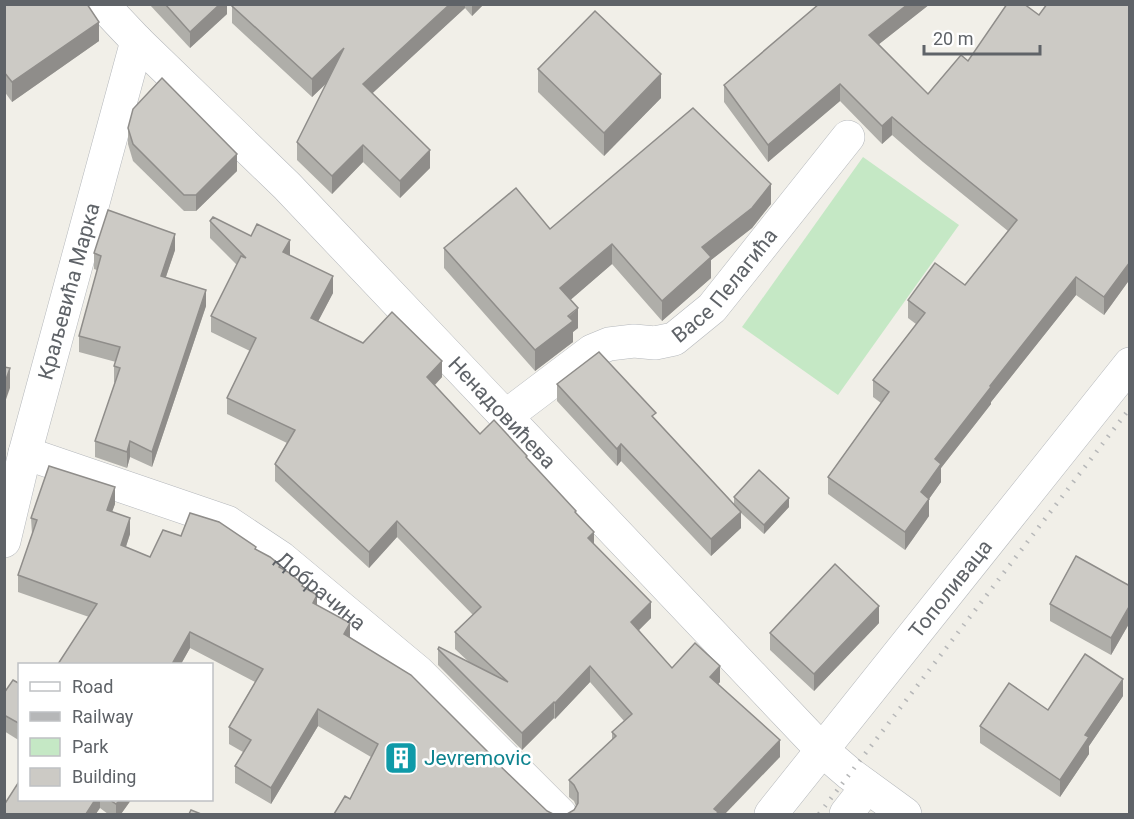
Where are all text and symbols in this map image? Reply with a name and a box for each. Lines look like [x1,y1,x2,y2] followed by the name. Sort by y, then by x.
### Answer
[924,18,1040,56] scale bar
[933,28,973,49] text: 20 m
[33,200,104,383] street label: Краљевића Марка
[667,224,782,348] street label: Васе Пелагића
[443,352,561,474] street label: Ненадовићева
[904,535,997,643] street label: Тополиваца
[271,547,370,635] street label: Добрачина
[18,663,213,801] legend
[72,676,113,697] text: Road
[72,706,134,727] text: Railway
[72,736,109,757] text: Park
[383,740,419,776] building icon: Jevremovic
[424,746,531,770] place label: Jevremovic
[72,766,136,787] text: Building

